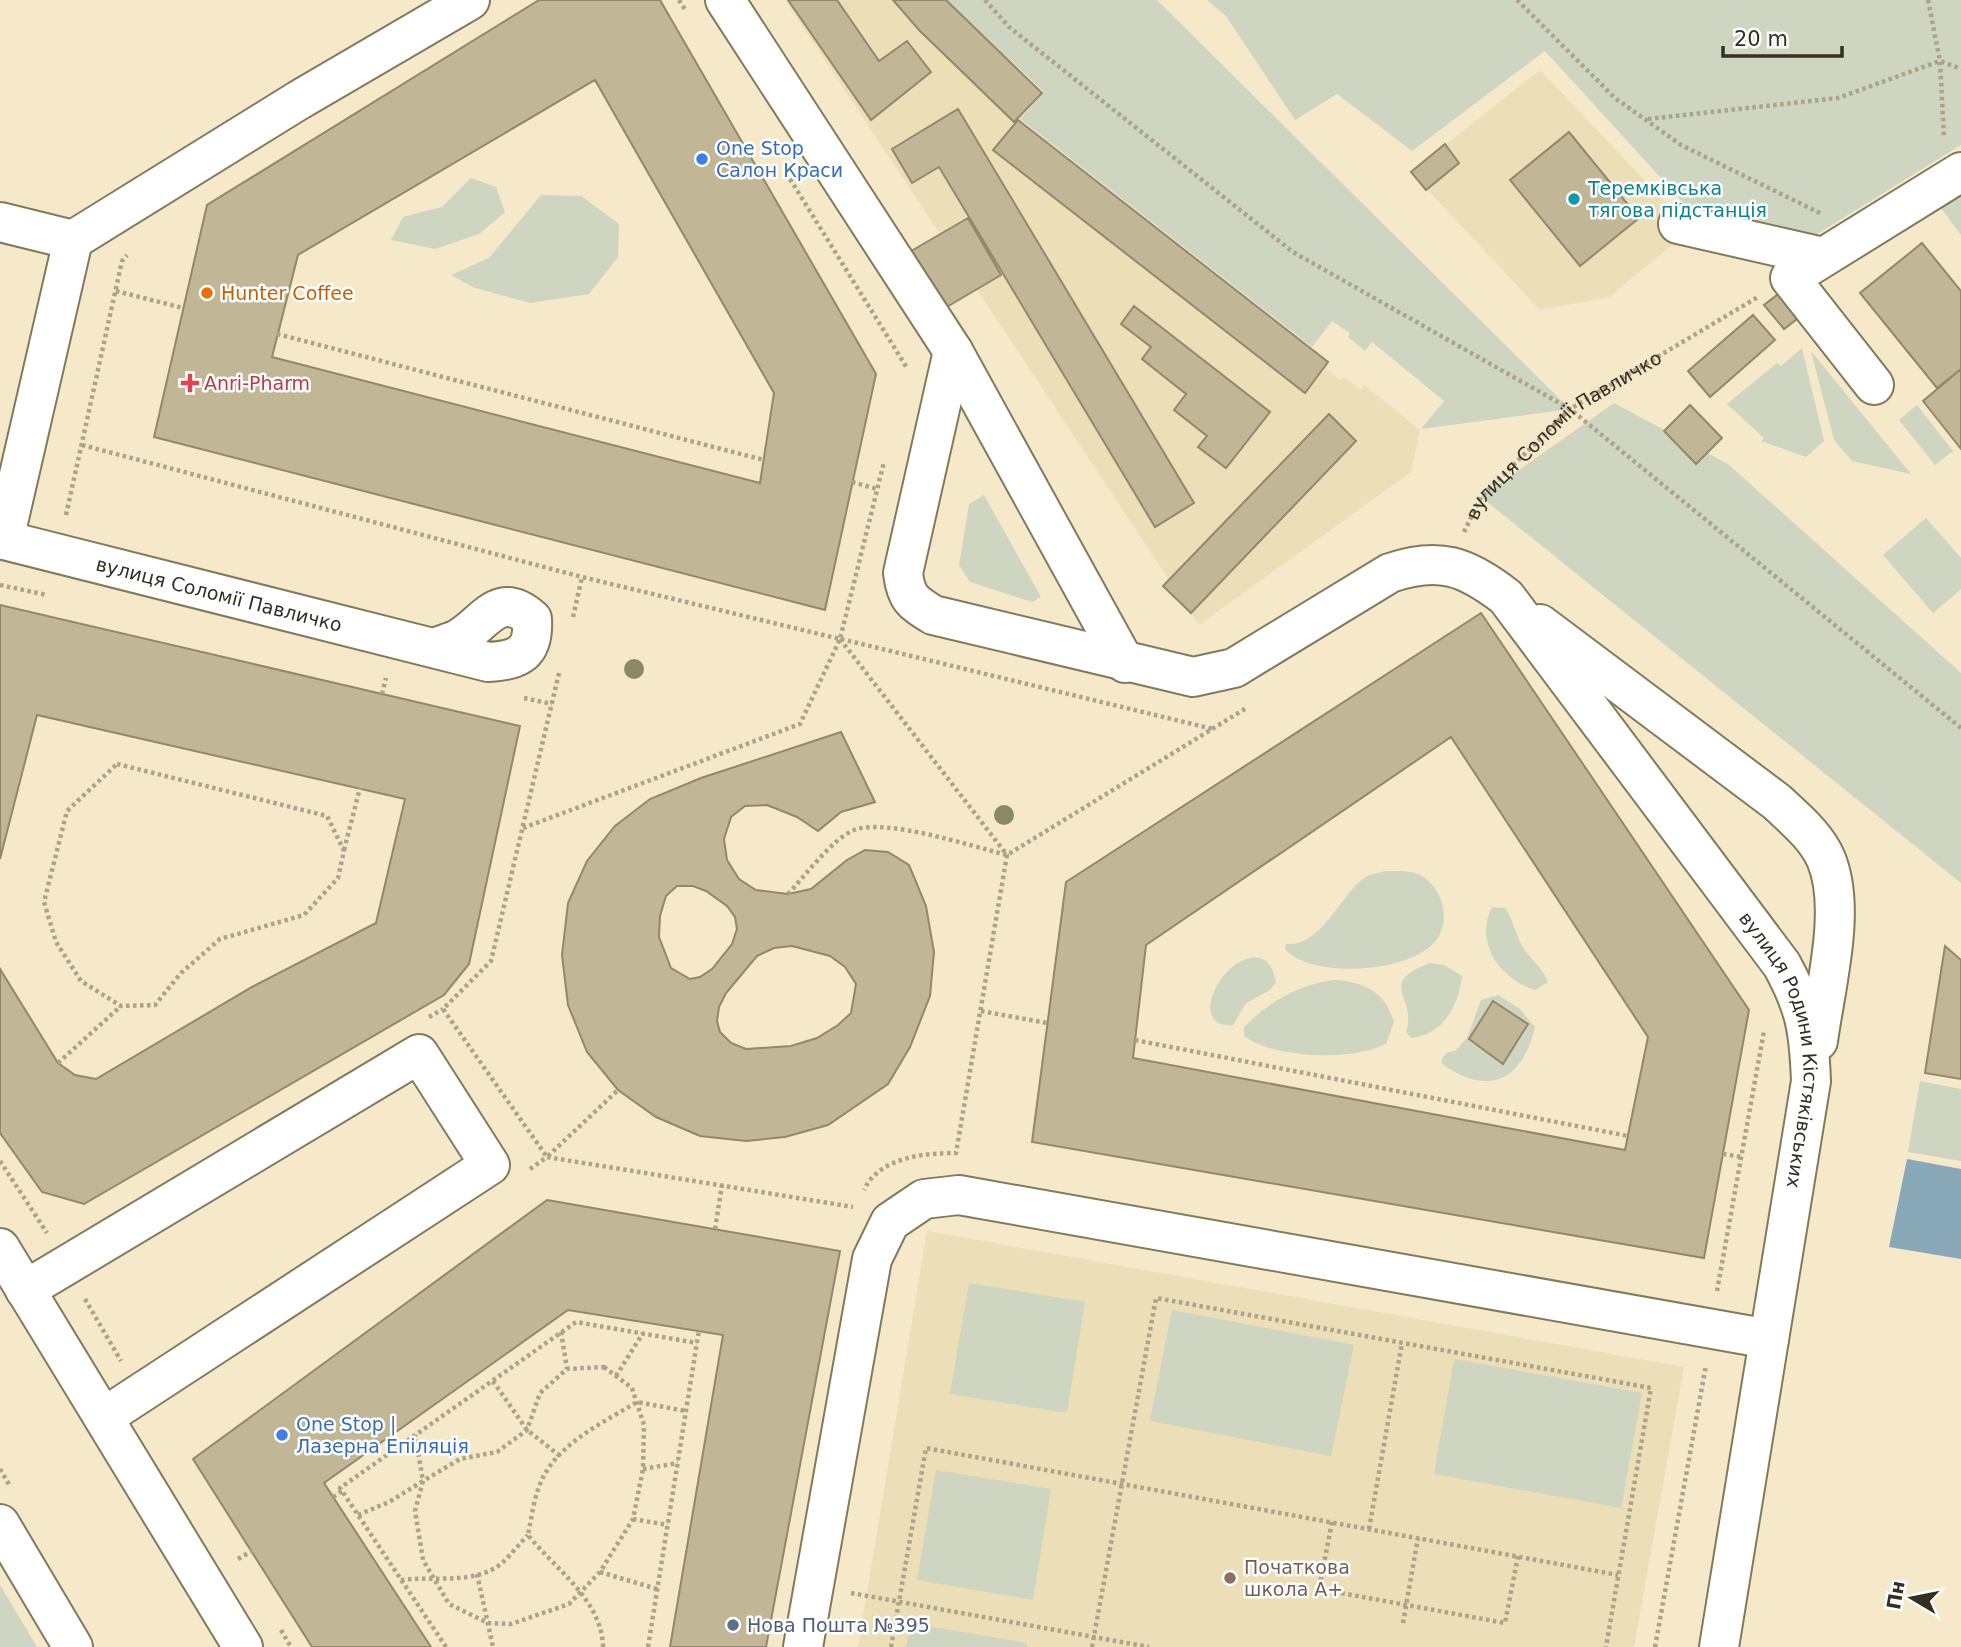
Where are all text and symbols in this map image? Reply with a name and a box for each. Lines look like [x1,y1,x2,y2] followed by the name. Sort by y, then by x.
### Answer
[1723,14,1842,58] scale bar
[1734,27,1788,51] text: 20 m
[716,137,843,181] place label: One Stop Салон Краси
[694,151,710,167] marker: One Stop Салон Краси
[1587,177,1767,221] place label: Теремківська тягова підстанція
[1566,191,1582,207] marker: Теремківська тягова підстанція
[221,282,354,304] place label: Hunter Coffee
[199,285,215,301] marker: Hunter Coffee
[1461,346,1665,523] street label: вулиця Соломії Павличко
[204,372,310,394] place label: Anri-Pharm
[182,375,198,391] marker: Anri-Pharm
[94,553,345,636] street label: вулиця Соломії Павличко
[1735,907,1822,1190] street label: вулиця Родини Кістяківських
[296,1413,469,1457] place label: One Stop | Лазерна Епіляція
[274,1427,290,1443] marker: One Stop | Лазерна Епіляція
[1244,1556,1350,1600] place label: Початкова школа А+
[1877,1563,1947,1633] north arrow
[1222,1570,1238,1586] marker: Початкова школа А+
[1882,1579,1909,1611] text: Пн
[747,1614,930,1636] place label: Нова Пошта №395
[725,1617,741,1633] marker: Нова Пошта №395

